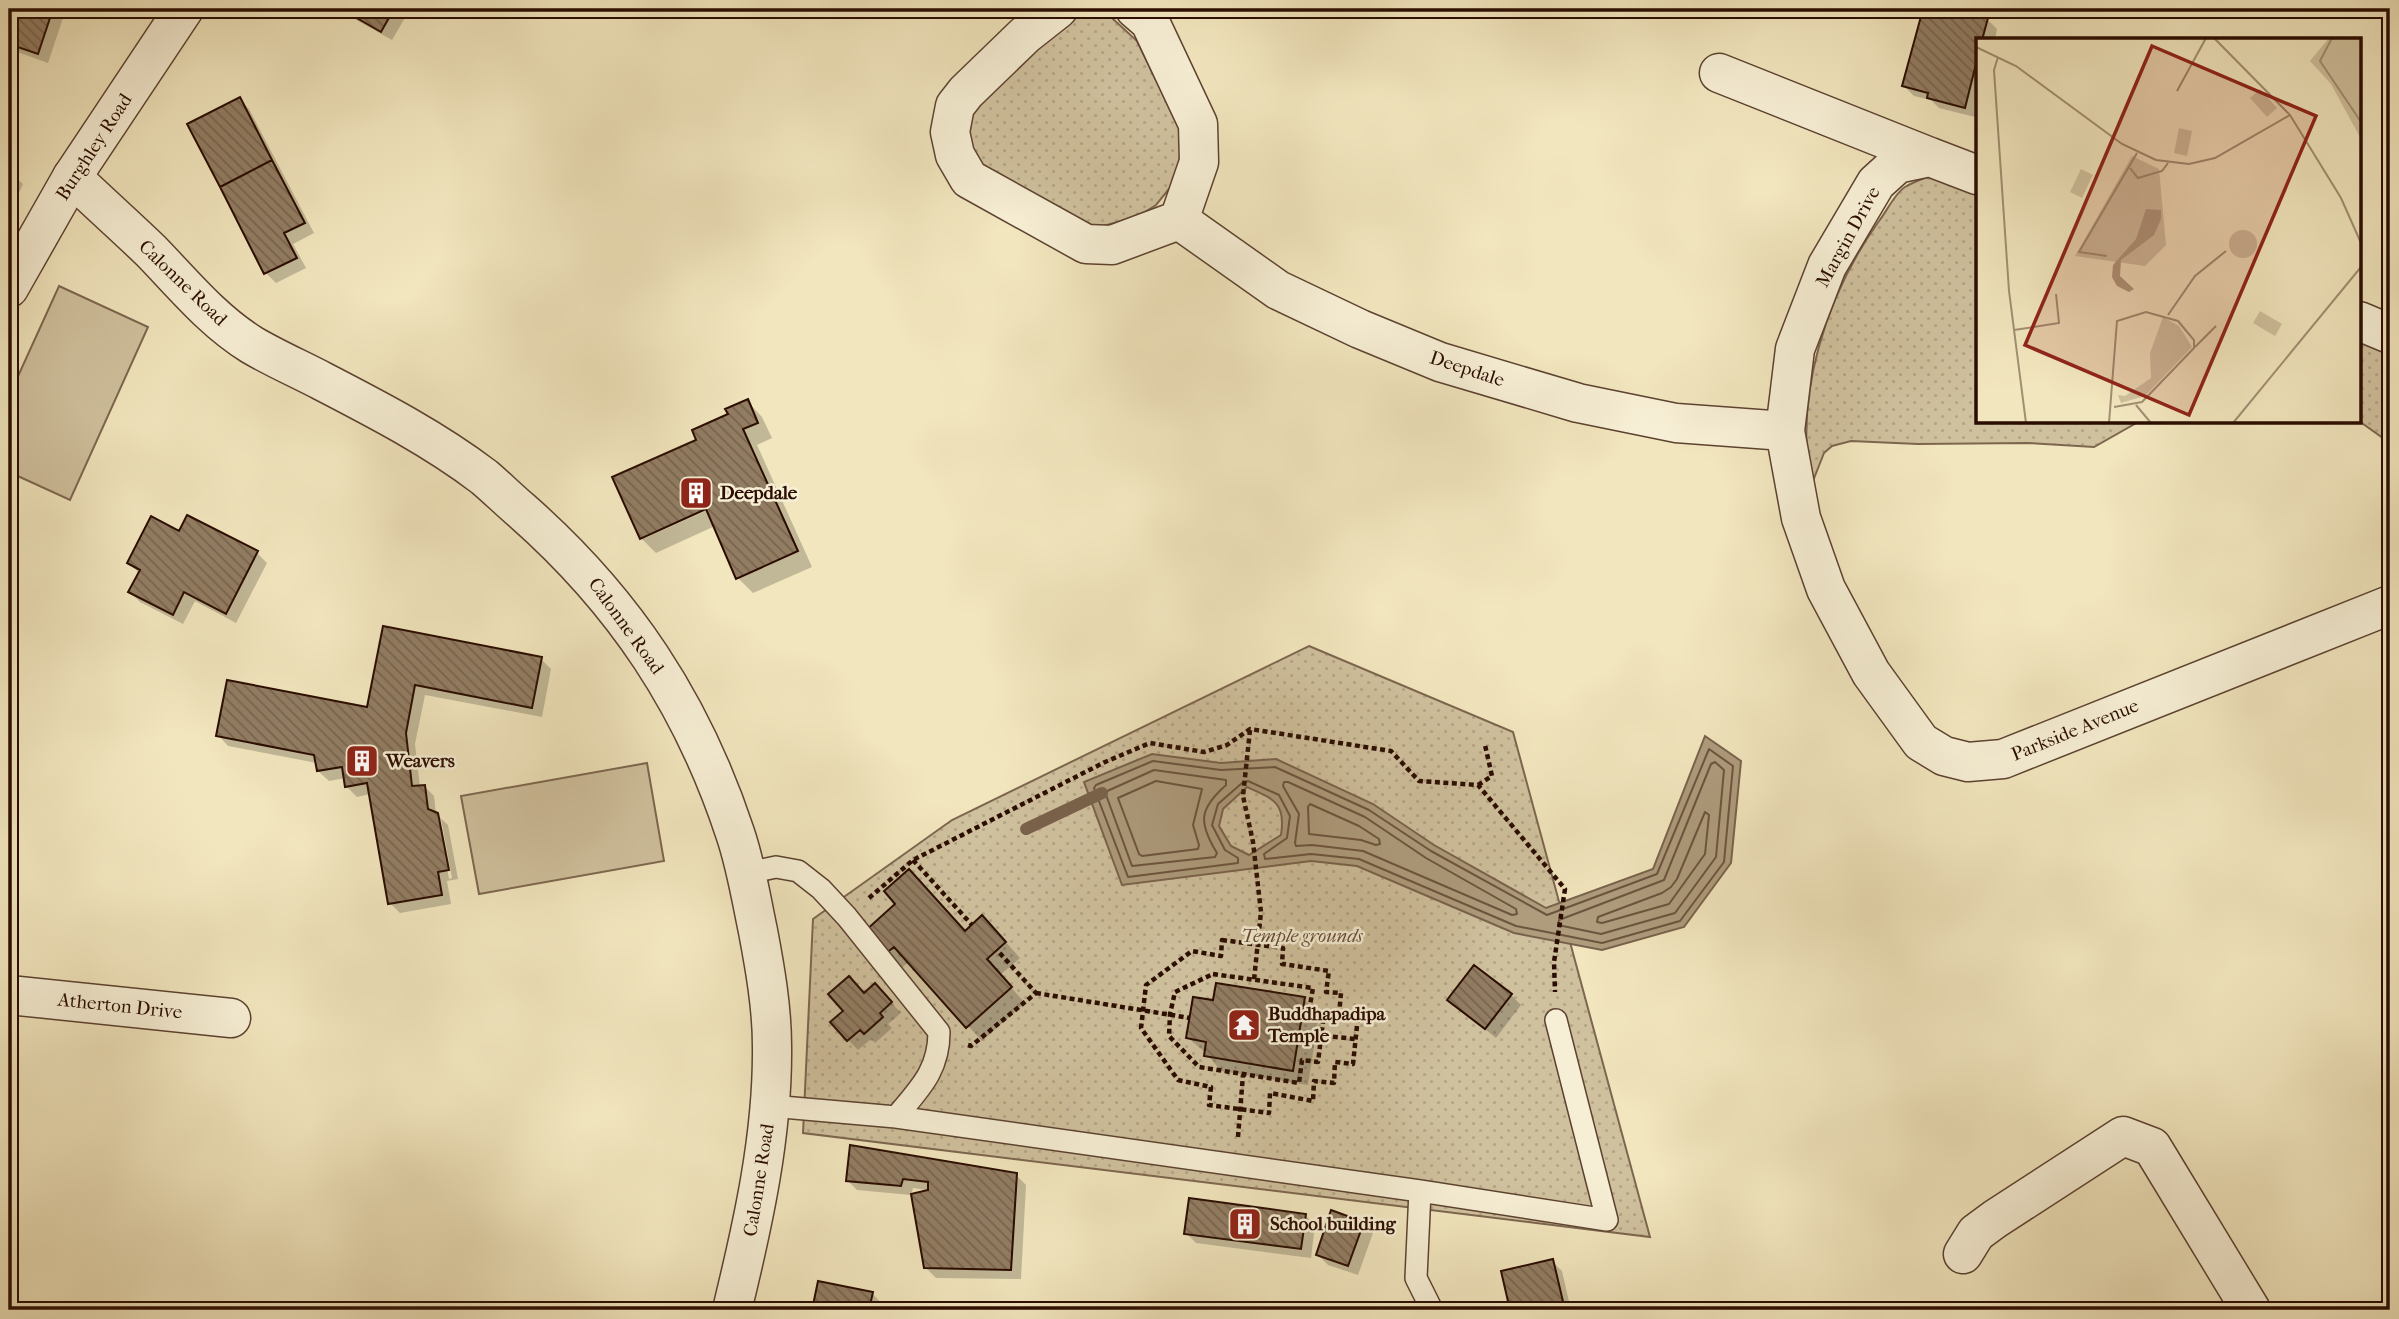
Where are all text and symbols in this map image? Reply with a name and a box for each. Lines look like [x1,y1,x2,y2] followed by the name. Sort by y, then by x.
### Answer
[1976,38,2360,424] inset map
[51,89,137,204] street label: Burghley Road
[1811,183,1885,291] street label: Margin Drive
[134,236,232,331] street label: Calonne Road
[1427,347,1507,391] street label: Deepdale
[677,474,715,512] building icon: Deepdale
[720,482,798,504] place label: Deepdale
[584,573,669,679] street label: Calonne Road
[2008,694,2142,766] street label: Parkside Avenue
[343,742,381,780] building icon: Weavers
[385,750,455,772] place label: Weavers
[1241,925,1364,947] park label: Temple grounds
[56,988,183,1023] street label: Atherton Drive
[1267,1003,1387,1047] place label: Buddhapadipa Temple
[1225,1006,1263,1044] temple icon: Buddhapadipa Temple
[739,1121,779,1238] street label: Calonne Road
[1226,1205,1264,1243] building icon: School building
[1270,1213,1396,1235] place label: School building

